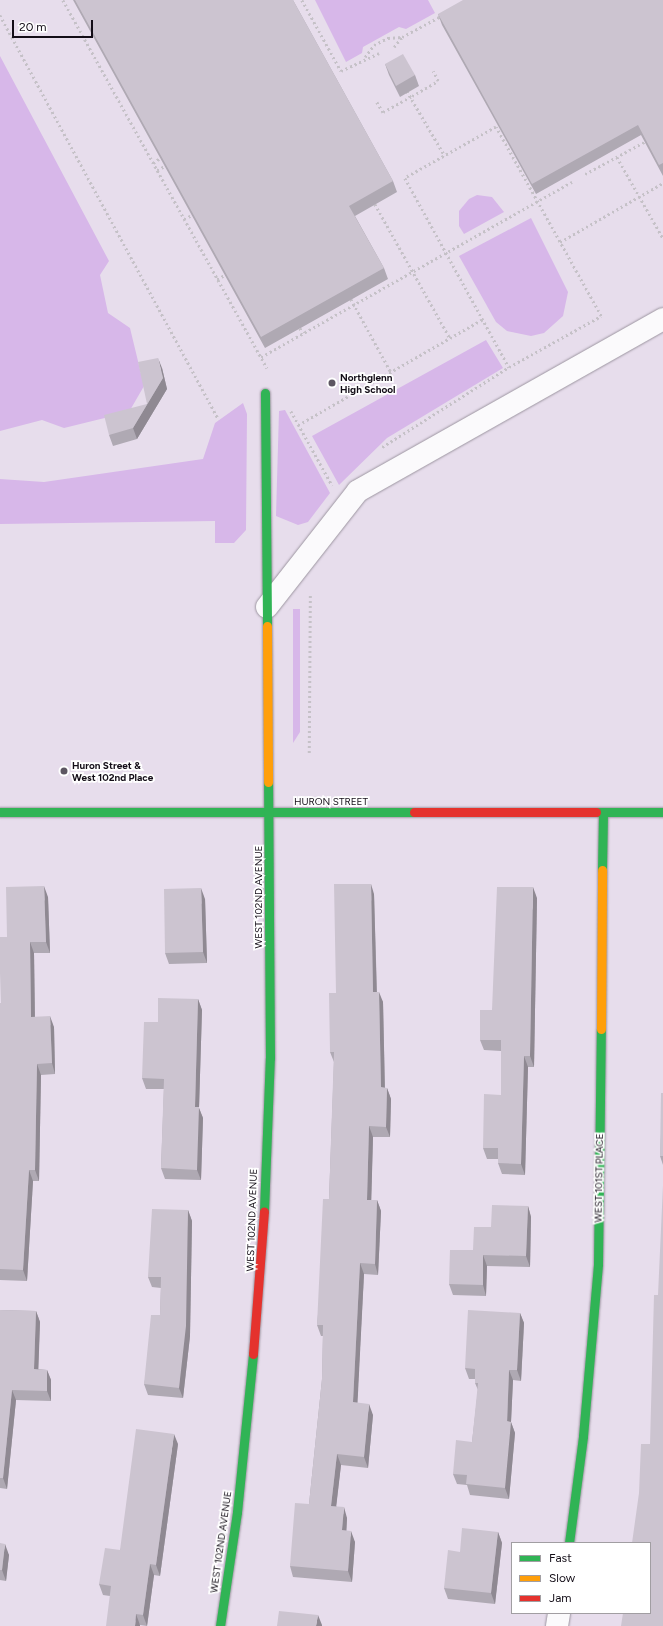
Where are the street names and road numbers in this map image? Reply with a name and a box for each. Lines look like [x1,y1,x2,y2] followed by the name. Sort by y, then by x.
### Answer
[294,796,368,808] street label: HURON STREET
[253,846,265,948] street label: WEST 102ND AVENUE
[592,1133,606,1223] street label: WEST 101ST PLACE
[244,1168,260,1272] street label: WEST 102ND AVENUE
[208,1490,234,1594] street label: WEST 102ND AVENUE

